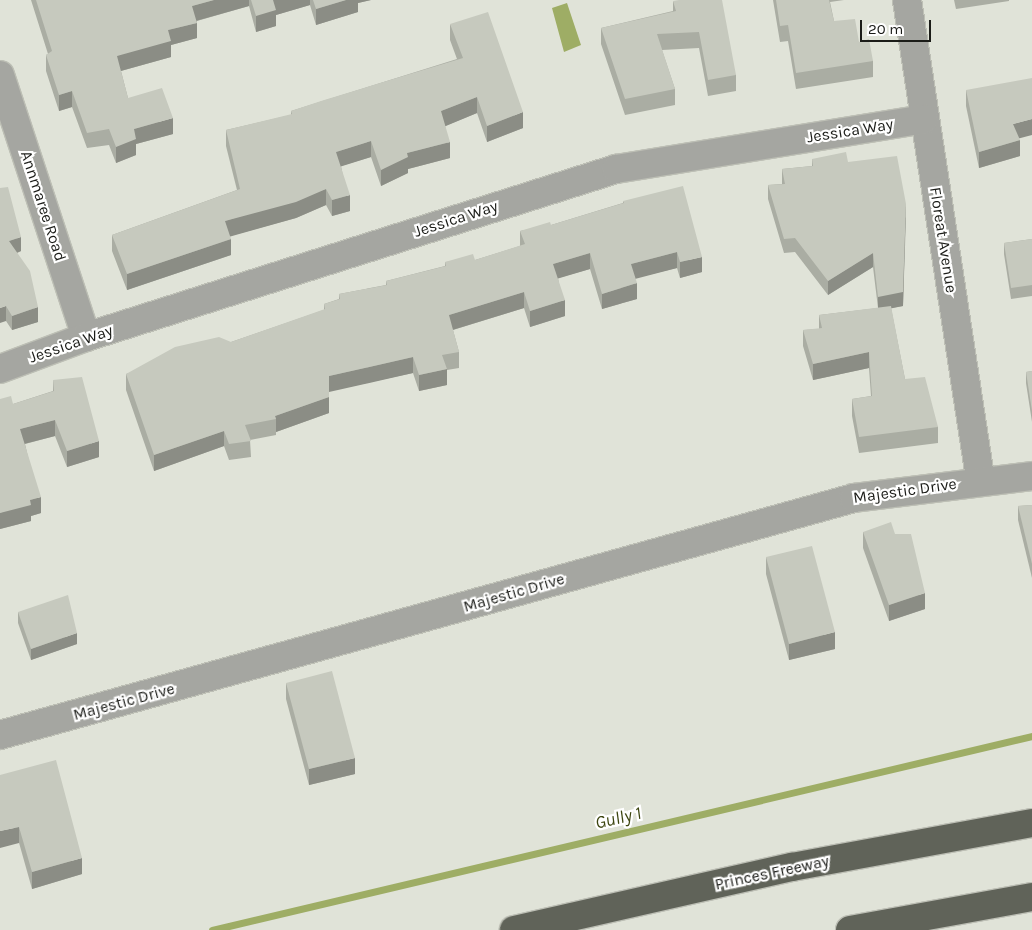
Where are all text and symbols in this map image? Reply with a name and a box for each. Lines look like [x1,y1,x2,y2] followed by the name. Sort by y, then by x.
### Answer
[862,10,933,42] scale bar
[868,20,903,38] text: 20 m
[805,115,895,147] street label: Jessica Way
[16,148,70,264] street label: Annmaree Road
[925,186,961,294] street label: Floreat Avenue
[412,196,500,242] street label: Jessica Way
[27,321,115,367] street label: Jessica Way
[852,474,958,508] street label: Majestic Drive
[461,569,567,617] street label: Majestic Drive
[71,679,177,725] street label: Majestic Drive
[593,802,643,834] water label: Gully 1
[713,852,831,894] street label: Princes Freeway

